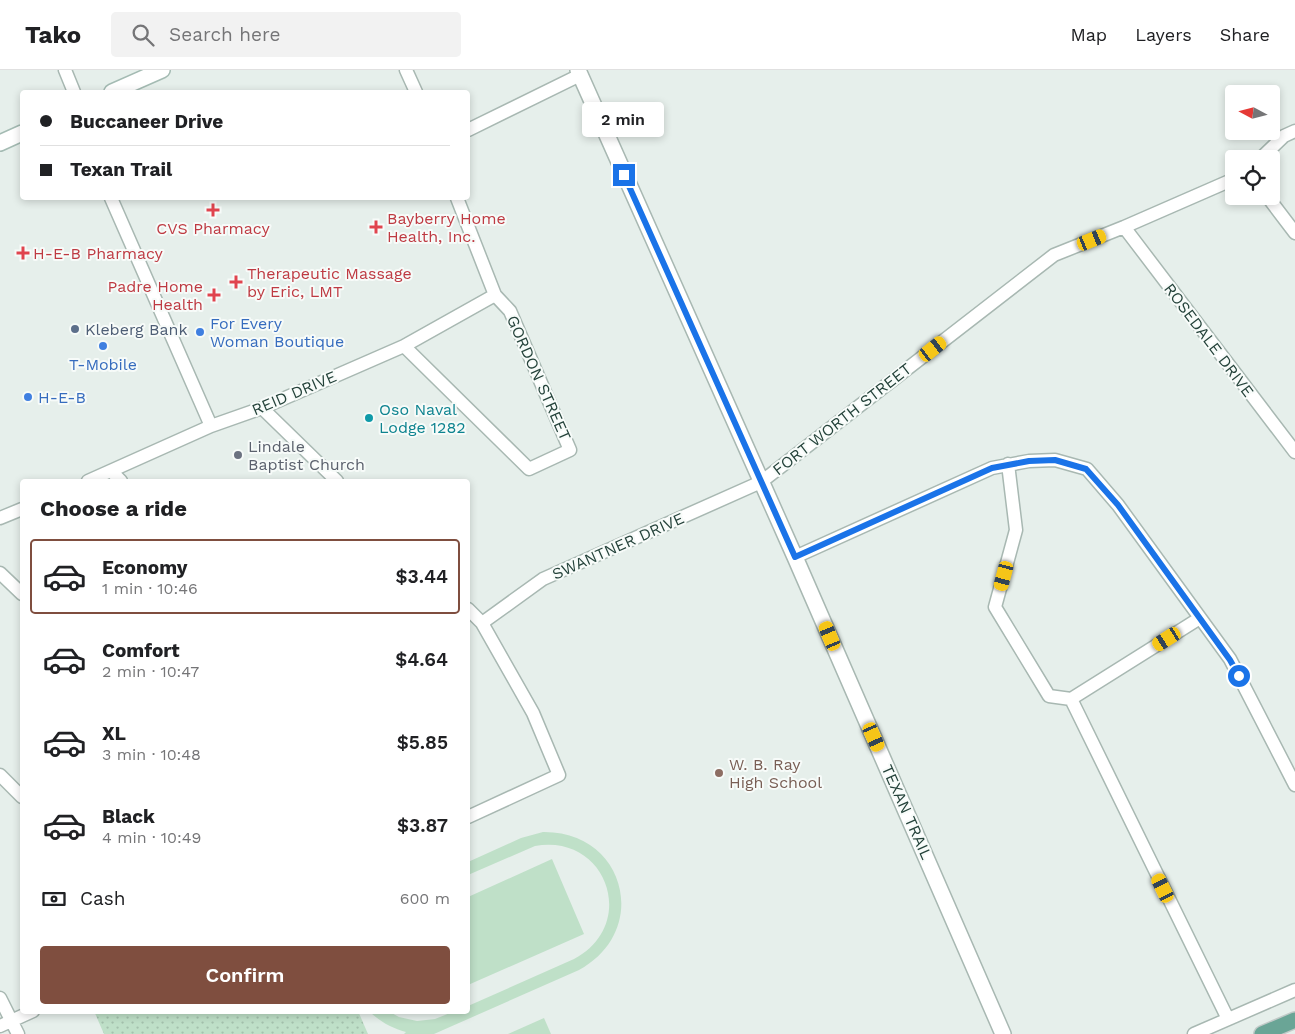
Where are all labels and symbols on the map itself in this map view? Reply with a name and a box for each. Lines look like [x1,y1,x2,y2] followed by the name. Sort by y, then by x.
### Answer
[1225,85,1280,140] north arrow
[583,102,665,138] callout: 2 min
[613,164,635,186] route end
[207,204,219,216] marker: CVS Pharmacy
[387,209,506,246] place label: Bayberry Home Health, Inc.
[156,219,270,238] place label: CVS Pharmacy
[369,220,383,234] marker: Bayberry Home Health, Inc.
[1075,227,1108,253] car
[33,244,164,263] place label: H-E-B Pharmacy
[17,247,29,259] marker: H-E-B Pharmacy
[247,264,412,301] place label: Therapeutic Massage by Eric, LMT
[229,275,243,289] marker: Therapeutic Massage by Eric, LMT
[107,277,203,314] place label: Padre Home Health
[1160,279,1258,401] street label: ROSEDALE DRIVE
[207,288,221,302] marker: Padre Home Health
[503,312,575,444] street label: GORDON STREET
[210,314,344,351] place label: For Every Woman Boutique
[85,320,187,339] place label: Kleberg Bank
[69,323,81,335] marker: Kleberg Bank
[194,326,206,338] marker: For Every Woman Boutique
[916,334,949,364] car
[97,340,109,352] marker: T-Mobile
[69,355,137,374] place label: T-Mobile
[769,359,915,479] street label: FORT WORTH STREET
[249,367,339,419] street label: REID DRIVE
[38,388,86,407] place label: H-E-B
[22,391,34,403] marker: H-E-B
[379,400,466,437] place label: Oso Naval Lodge 1282
[363,412,375,424] marker: Oso Naval Lodge 1282
[248,437,365,474] place label: Lindale Baptist Church
[232,449,244,461] marker: Lindale Baptist Church
[549,508,687,584] street label: SWANTNER DRIVE
[992,560,1015,592] car
[817,619,842,653] car
[1150,625,1183,653] car
[1228,665,1250,687] route start
[861,720,886,754] car
[729,755,822,792] place label: W. B. Ray High School
[878,762,937,863] street label: TEXAN TRAIL
[713,767,725,779] marker: W. B. Ray High School
[1149,871,1176,905] car

